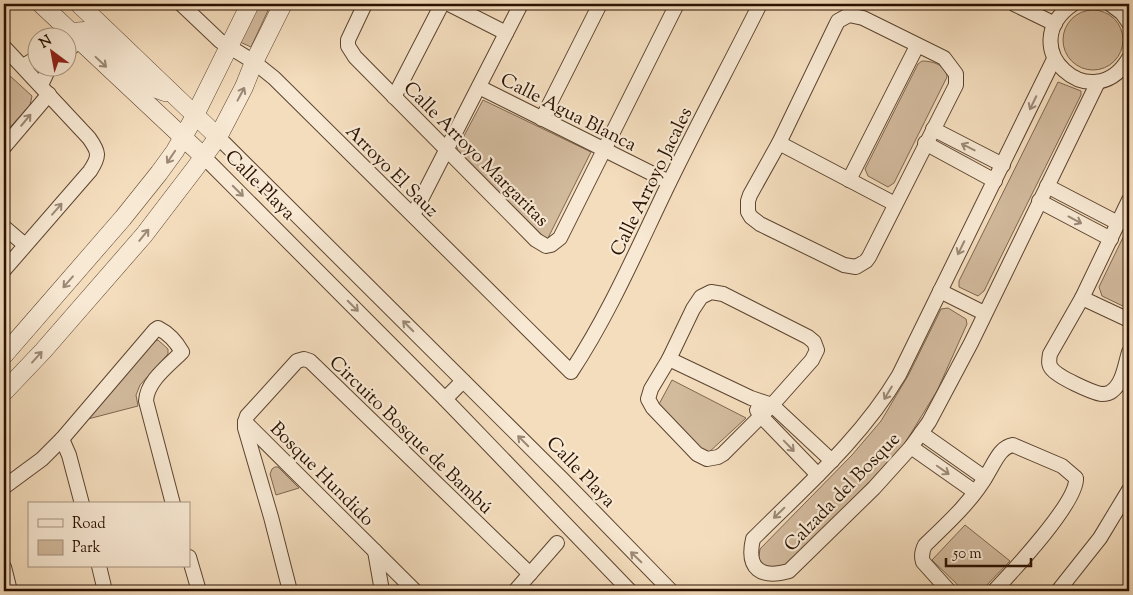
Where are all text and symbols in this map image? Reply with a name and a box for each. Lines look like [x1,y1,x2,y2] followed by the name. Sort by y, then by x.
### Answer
[28,28,78,78] north arrow
[36,31,56,54] text: N
[95,56,107,68] one-way arrow
[495,67,641,159] street label: Calle Agua Blanca
[396,76,554,234] street label: Calle Arroyo Margaritas
[236,87,246,102] one-way arrow
[1028,95,1038,110] one-way arrow
[604,103,700,261] street label: Calle Arroyo Jacales
[21,114,32,127] one-way arrow
[339,119,444,224] street label: Arroyo El Sauz
[961,142,976,151] one-way arrow
[218,144,301,227] street label: Calle Playa
[166,149,176,163] one-way arrow
[232,185,244,197] one-way arrow
[51,202,62,215] one-way arrow
[1067,216,1082,225] one-way arrow
[138,228,150,241] one-way arrow
[956,240,965,255] one-way arrow
[62,275,73,288] one-way arrow
[347,300,359,312] one-way arrow
[402,320,414,332] one-way arrow
[322,350,498,521] street label: Circuito Bosque de Bambú
[32,351,43,364] one-way arrow
[883,386,893,400] one-way arrow
[263,416,380,533] street label: Bosque Hundido
[779,427,907,559] street label: Calzada del Bosque
[539,431,621,515] street label: Calle Playa
[517,434,529,447] one-way arrow
[783,440,796,452] one-way arrow
[936,465,950,475] one-way arrow
[28,502,190,568] legend
[773,507,786,519] one-way arrow
[72,514,106,535] text: Road
[946,535,1030,567] scale bar
[72,538,101,559] text: Park
[952,544,982,565] text: 50 m
[630,551,643,563] one-way arrow

